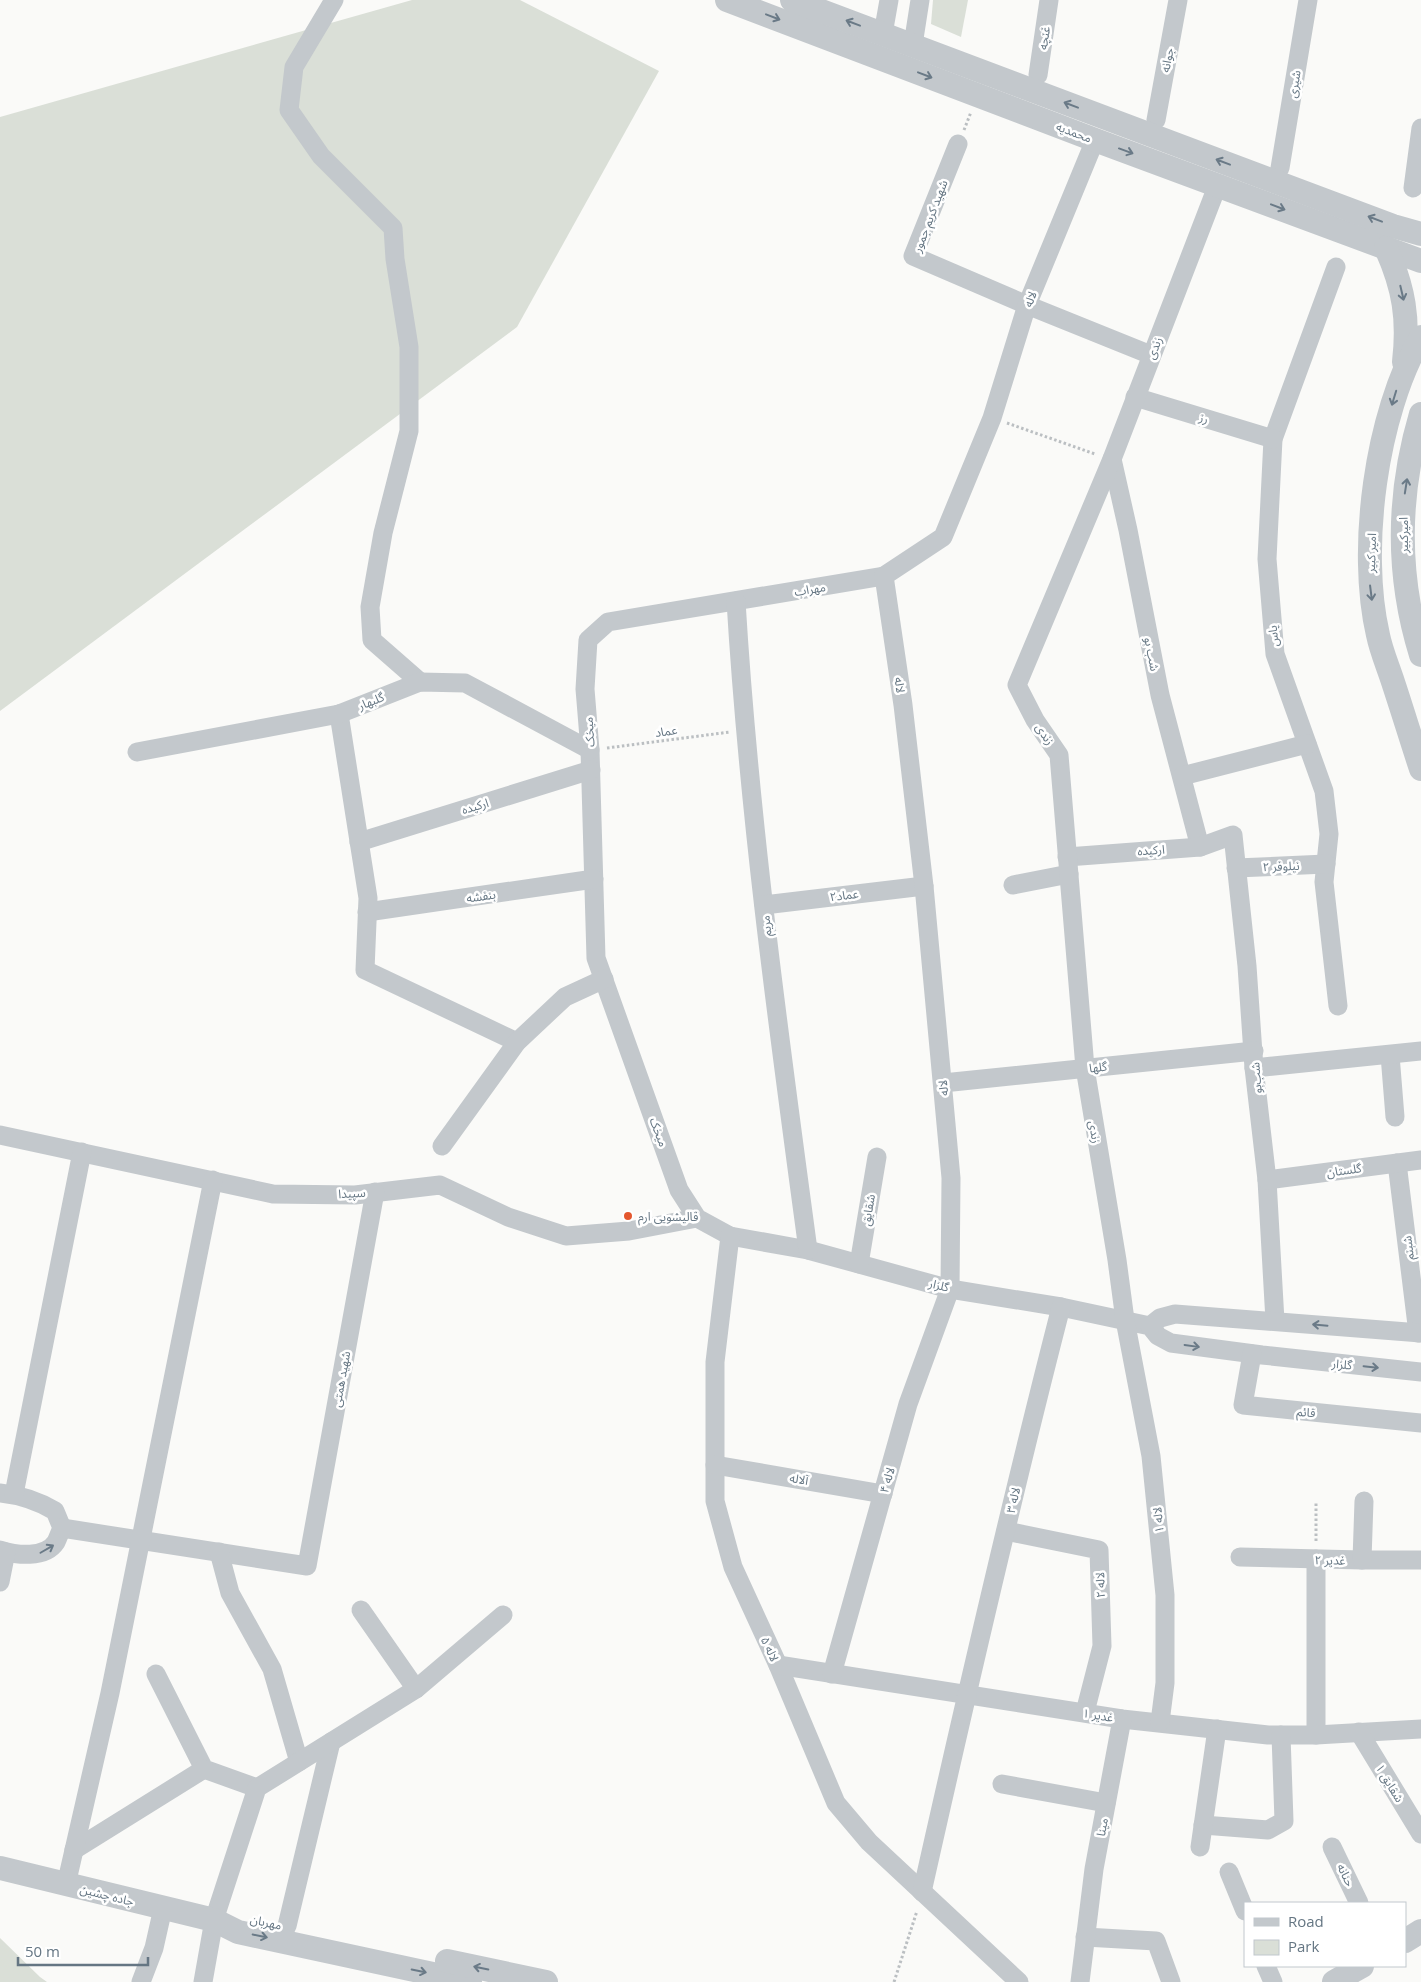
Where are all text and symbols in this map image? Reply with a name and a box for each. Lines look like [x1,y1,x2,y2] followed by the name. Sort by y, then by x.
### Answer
[765,13,780,22] one-way arrow
[846,18,861,27] one-way arrow
[1034,25,1054,51] street label: غنچه
[1156,46,1178,74] street label: جوانه
[1283,69,1305,99] street label: شیری
[917,71,932,80] one-way arrow
[1063,100,1079,109] one-way arrow
[1054,117,1094,147] street label: محمدیه
[1118,147,1133,156] one-way arrow
[1215,157,1231,166] one-way arrow
[908,177,953,256] street label: شهید کریم جمور
[1270,203,1286,212] one-way arrow
[1367,214,1382,223] one-way arrow
[1398,285,1408,301] one-way arrow
[1019,289,1041,309] street label: لاله
[1142,334,1166,362] street label: زندی
[1389,389,1398,405] one-way arrow
[1196,408,1211,427] street label: رز
[1401,478,1411,494] one-way arrow
[1395,517,1412,554] street label: امیرکبیر
[1362,533,1380,574] street label: امیر کبیر
[793,578,827,600] street label: مهراب
[1366,585,1376,601] one-way arrow
[1264,624,1282,647] street label: یاس
[1140,635,1164,673] street label: شب بو
[890,676,910,694] street label: لاله
[355,688,388,714] street label: گلبهار
[579,716,599,748] street label: میخک
[1032,720,1058,748] street label: زندی
[654,721,678,741] street label: عماد
[459,794,491,818] street label: ارکیده
[1137,841,1165,859] street label: ارکیده
[1262,857,1300,875] street label: نیلوفر ۲
[829,885,859,905] street label: عماد۲
[465,886,497,906] street label: بنفشه
[756,915,777,937] street label: مریم
[1088,1057,1109,1076] street label: گلها
[1246,1062,1266,1094] street label: شب‌بو
[934,1079,952,1097] street label: لاله
[646,1115,672,1149] street label: میخک
[1085,1119,1105,1145] street label: زندی
[1326,1159,1364,1181] street label: گلستان
[338,1184,366,1202] street label: سپیدا
[857,1193,879,1227] street label: شقایق
[638,1208,698,1226] place label: قالیشویی ارم
[622,1210,634,1222] marker: قالیشویی ارم
[1398,1235,1419,1261] street label: شبنم
[926,1274,952,1296] street label: گلزار
[1312,1320,1328,1330] one-way arrow
[1184,1341,1200,1351] one-way arrow
[328,1350,354,1408] street label: شهید همتی
[1330,1354,1354,1374] street label: گلزار
[1363,1362,1379,1372] one-way arrow
[1296,1403,1316,1422] street label: قائم
[875,1465,899,1495] street label: لاله ۴
[788,1469,810,1489] street label: آلاله
[1002,1485,1024,1515] street label: لاله ۳
[1148,1506,1168,1534] street label: لاله ۱
[40,1543,54,1554] one-way arrow
[1314,1551,1346,1569] street label: غدیر ۲
[1091,1572,1109,1598] street label: لاله ۲
[757,1634,783,1664] street label: لاله ۵
[1081,1704,1115,1726] street label: غدیر ۱
[1372,1761,1408,1805] street label: شقایق ۱
[1092,1816,1112,1838] street label: مینا
[1333,1861,1359,1889] street label: حنانه
[78,1880,136,1910] street label: جاده چشین
[1244,1902,1406,1967] legend
[249,1910,283,1934] street label: مهربان
[1288,1911,1324,1931] text: Road
[251,1932,267,1942] one-way arrow
[18,1934,148,1966] scale bar
[1288,1936,1319,1956] text: Park
[25,1941,60,1961] text: 50 m
[473,1963,489,1972] one-way arrow
[410,1967,426,1976] one-way arrow

